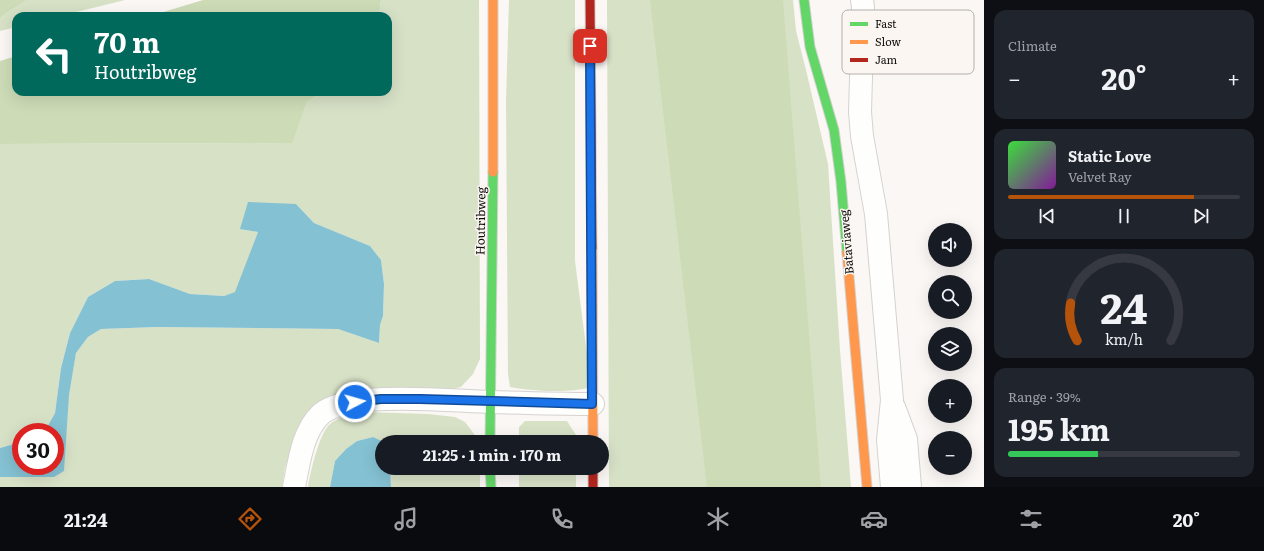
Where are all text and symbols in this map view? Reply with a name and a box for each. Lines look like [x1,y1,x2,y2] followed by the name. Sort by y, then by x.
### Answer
[842,10,974,74] legend
[875,15,897,31] text: Fast
[94,20,160,62] text: 70 m
[28,28,80,80] icon: left
[573,29,607,63] pin
[875,33,901,49] text: Slow
[579,35,601,57] icon: arrive
[1008,36,1057,55] text: Climate
[875,51,898,67] text: Jam
[1101,55,1147,99] text: 20°
[94,58,197,85] text: Houtribweg
[1008,61,1021,94] text: −
[1227,61,1240,94] text: +
[1068,144,1151,167] text: Static Love
[1068,167,1132,186] text: Velvet Ray
[470,186,490,255] street label: Houtribweg
[1036,205,1058,227] icon: previous
[1113,205,1135,227] icon: pause
[1190,205,1212,227] icon: next
[834,209,858,275] street label: Bataviaweg
[928,223,972,475] map controls
[928,223,972,267] button: sound
[928,275,972,319] button: search
[1100,275,1148,337] text: 24
[928,327,972,371] button: layers
[1105,328,1144,349] text: km/h
[928,379,972,423] button: +
[334,381,376,423] position arrow
[1008,387,1081,406] text: Range · 39%
[1008,406,1110,450] text: 195 km
[12,423,64,475] speed limit sign: 30
[928,431,972,475] button: −
[423,443,561,466] text: 21:25 · 1 min · 170 m
[236,505,264,533] icon: directions
[392,505,420,533] icon: music
[548,505,576,533] icon: phone
[704,505,732,533] icon: climate
[860,505,888,533] icon: car
[1017,505,1045,533] icon: filters
[64,506,108,533] text: 21:24
[1173,506,1200,533] text: 20°

